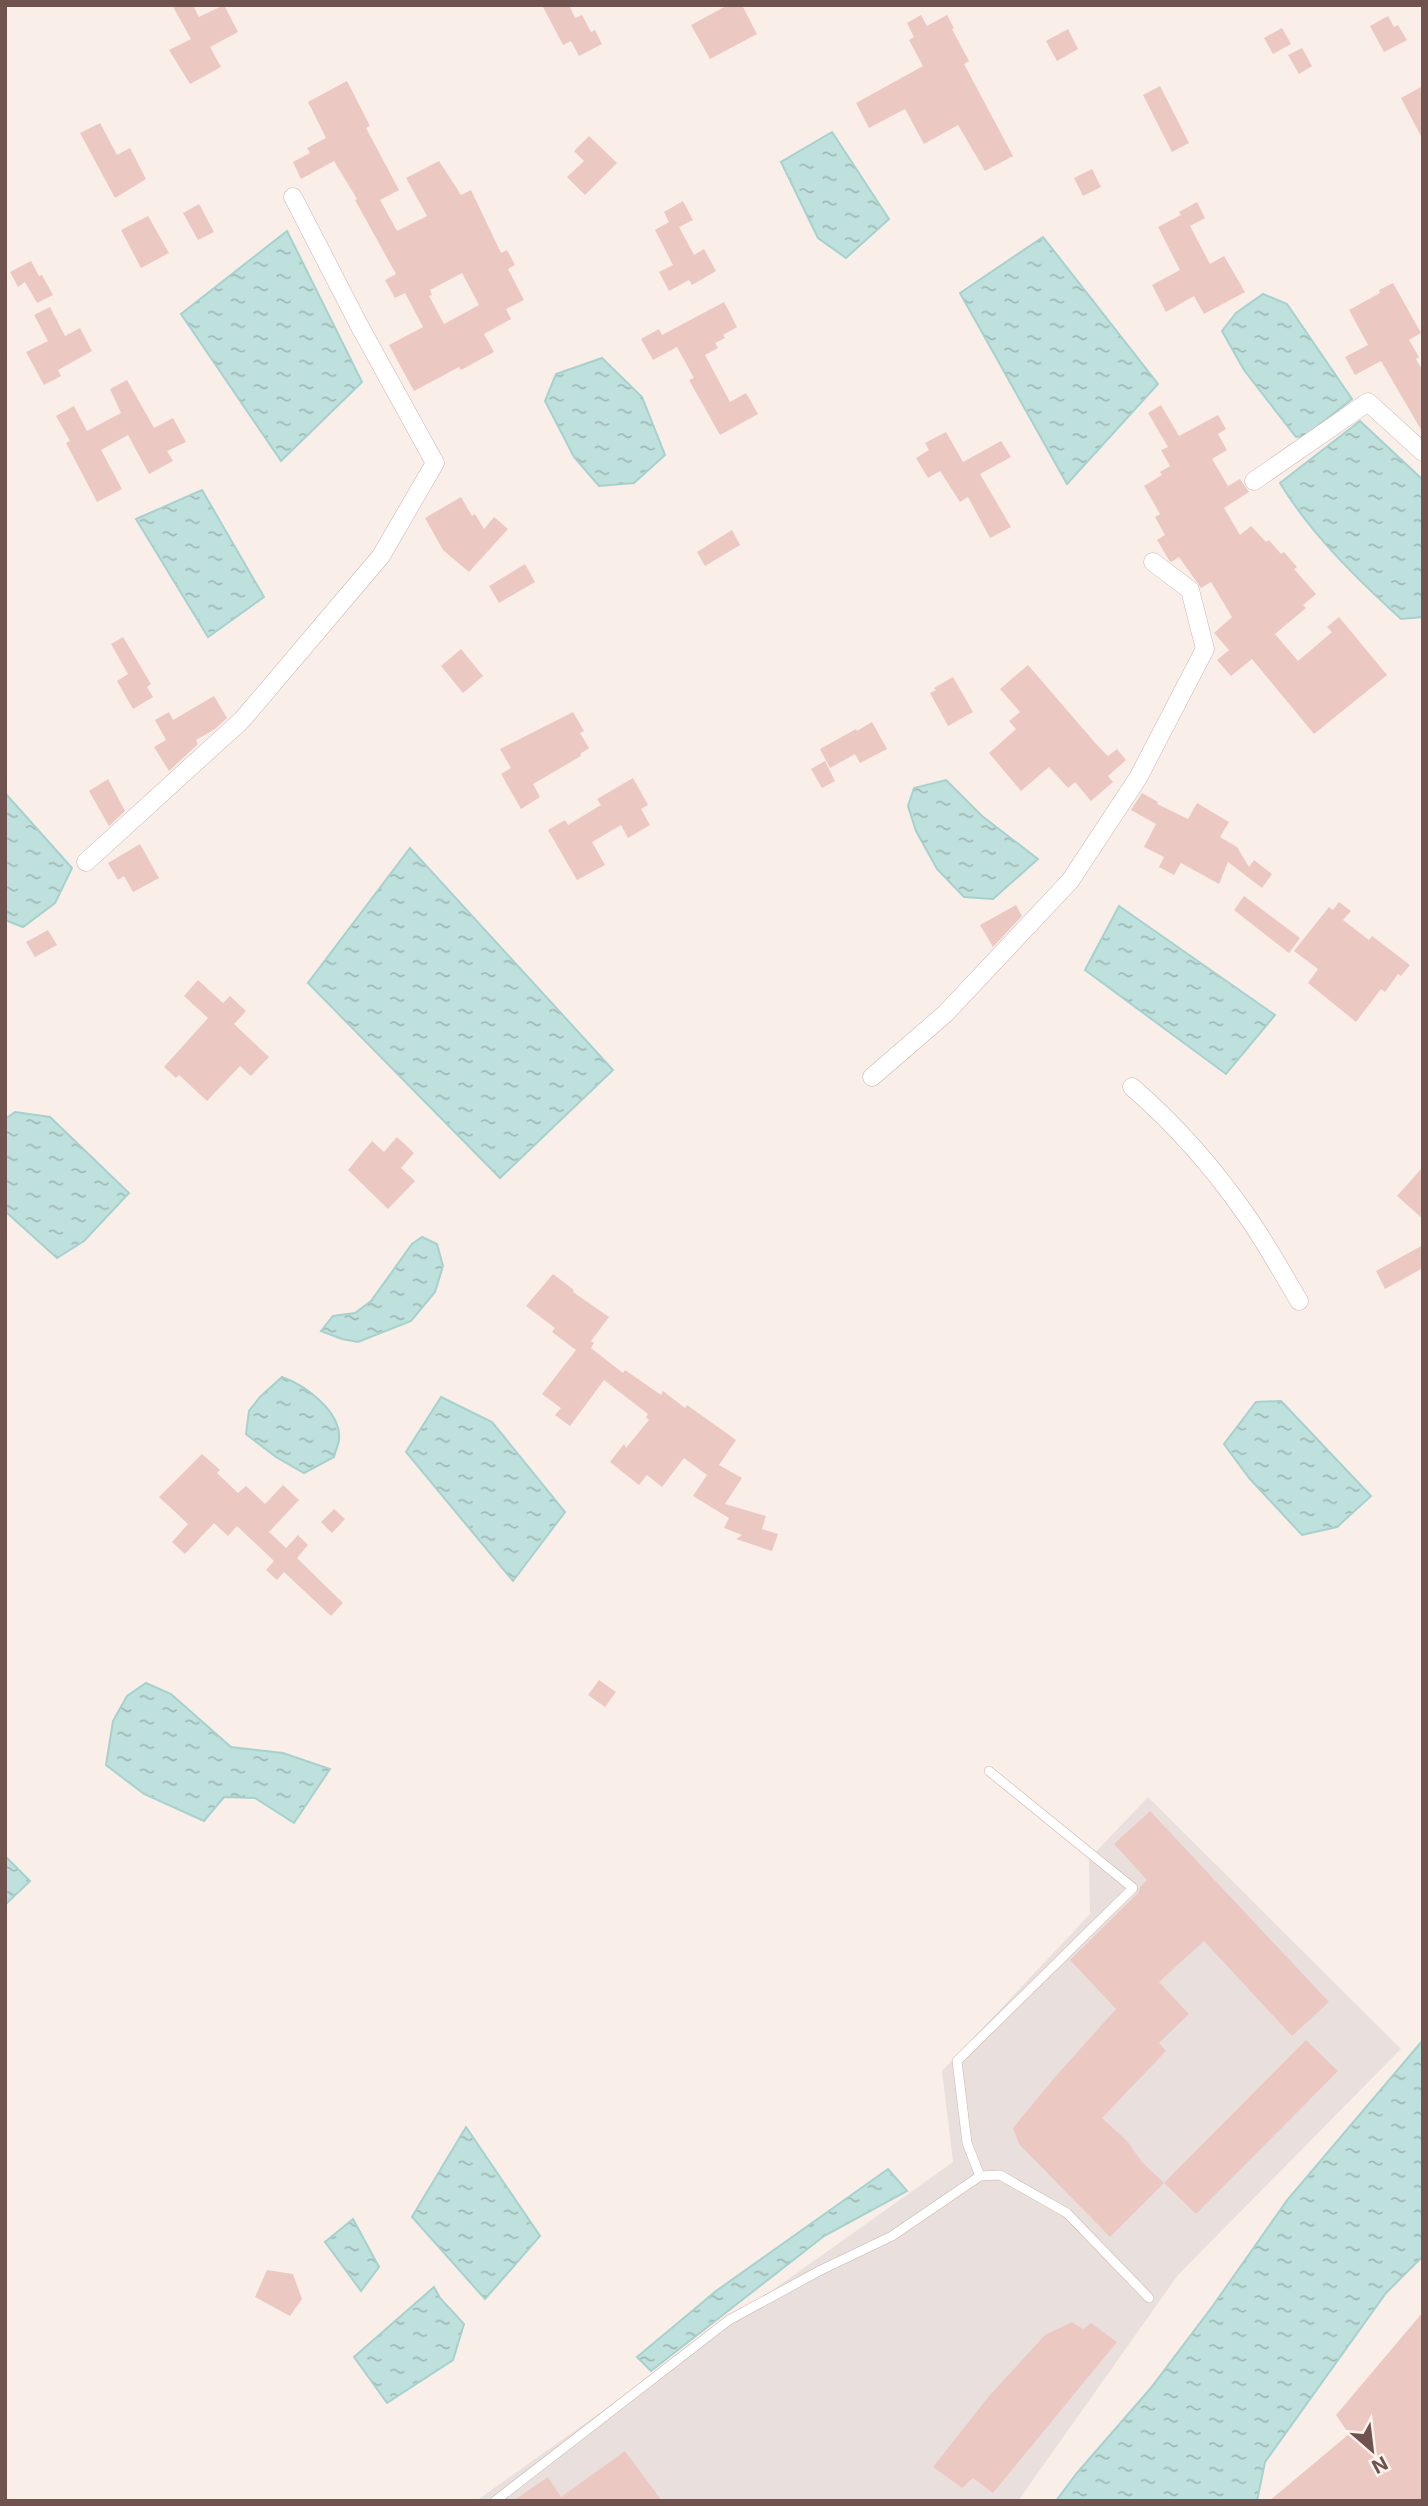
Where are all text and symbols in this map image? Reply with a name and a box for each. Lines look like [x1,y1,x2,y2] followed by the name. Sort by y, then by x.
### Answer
[1337,2415,1407,2485] north arrow
[1368,2451,1392,2478] text: N

